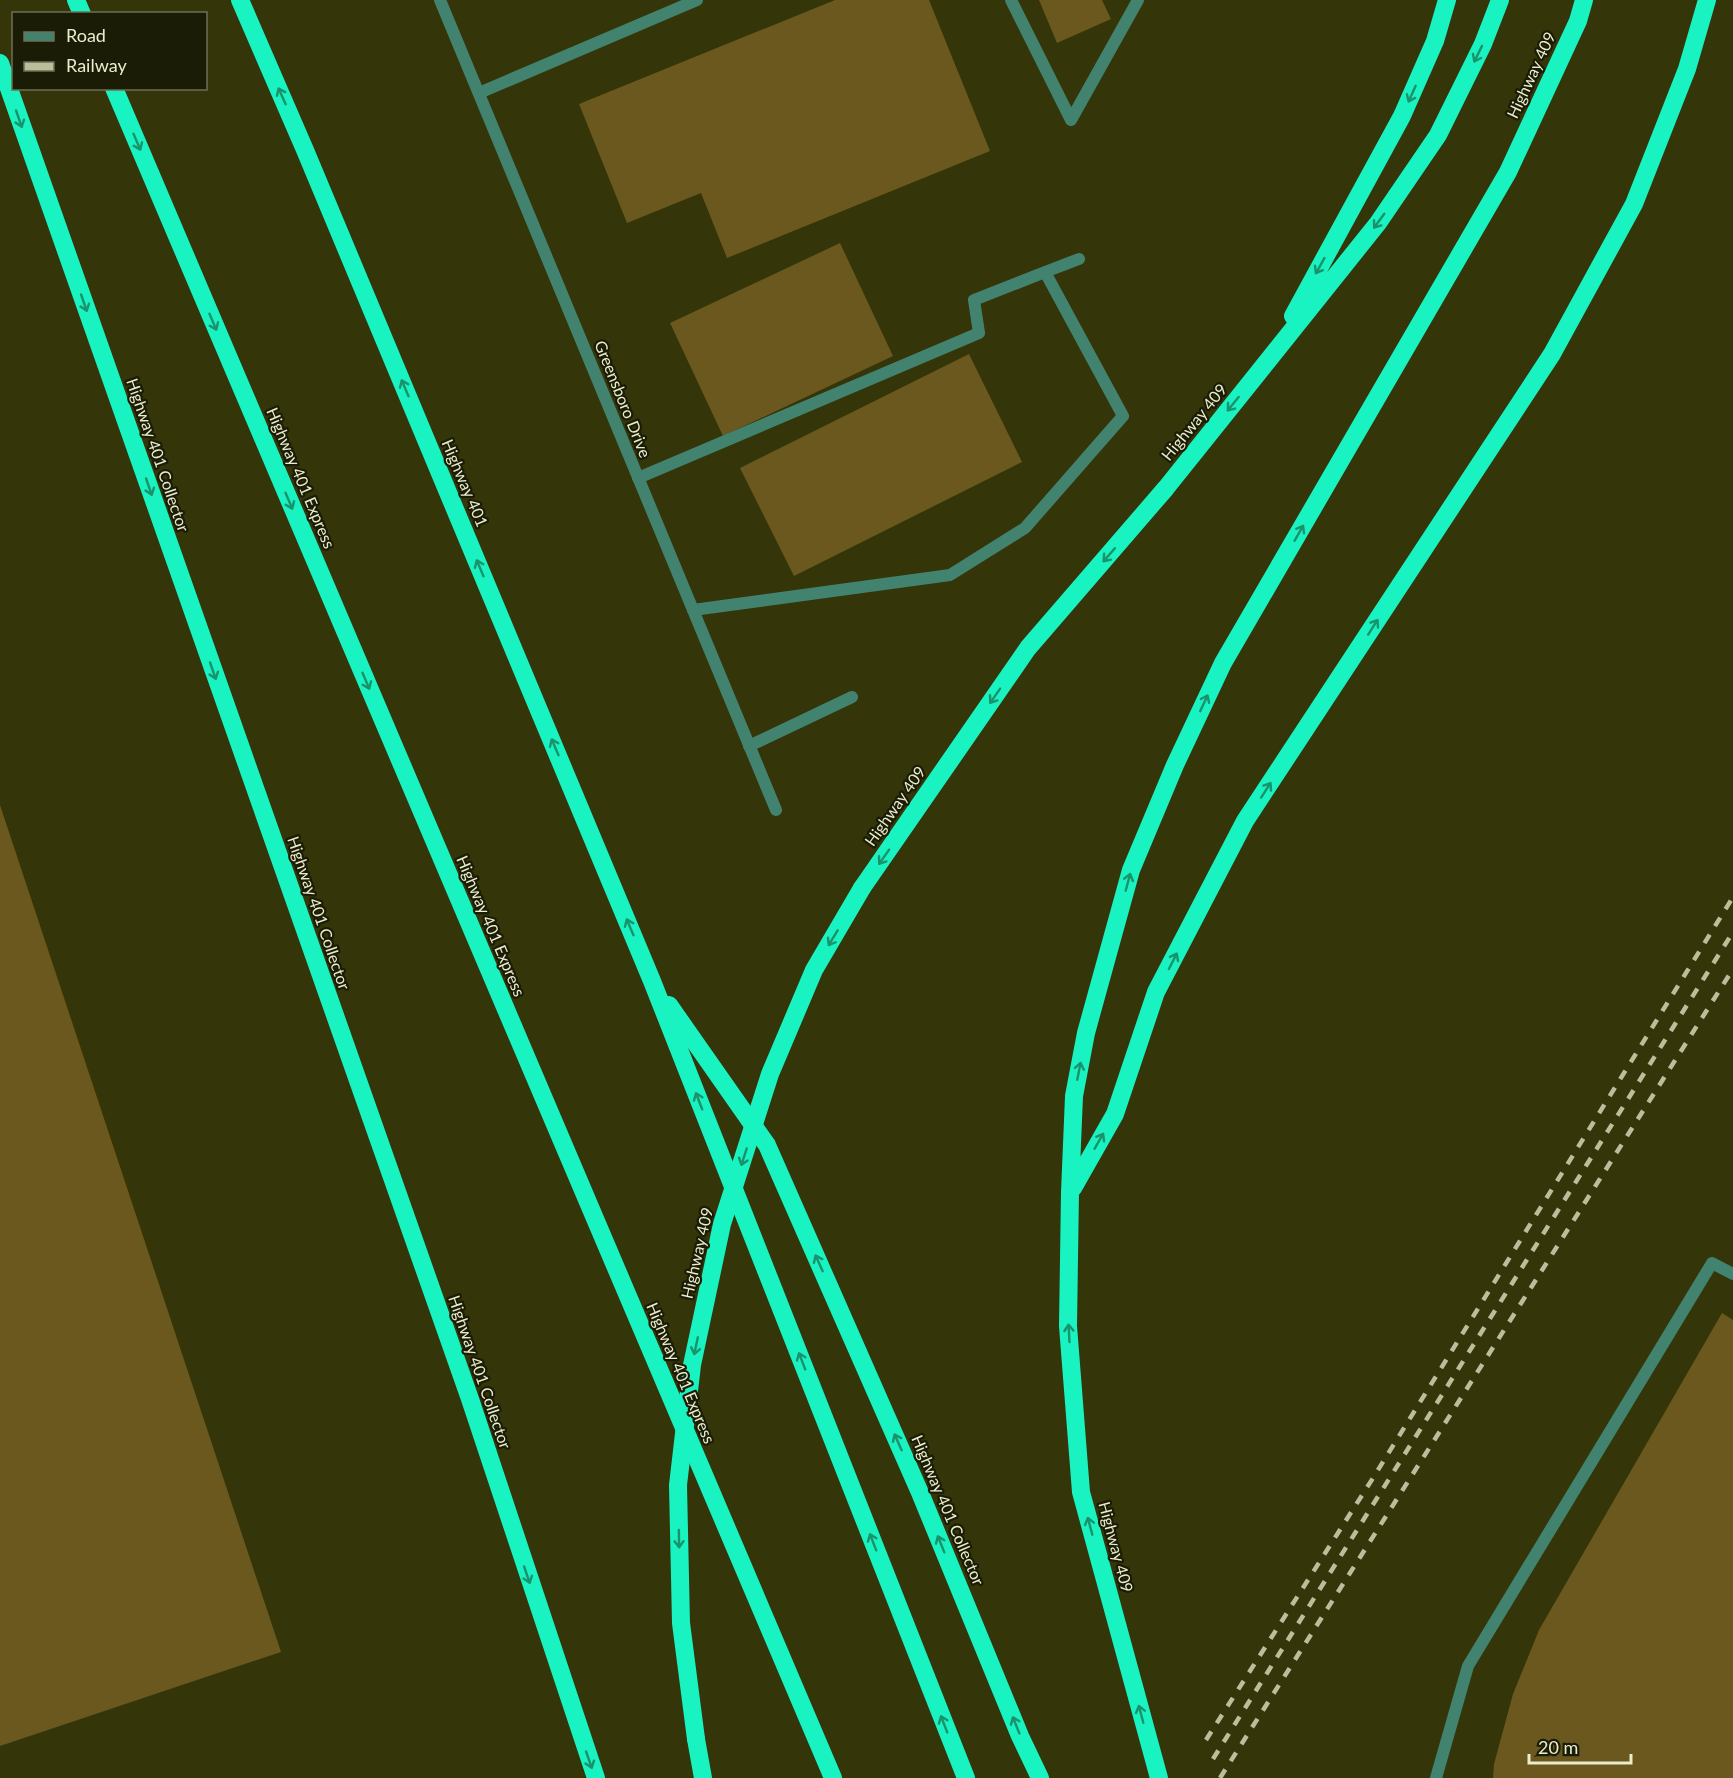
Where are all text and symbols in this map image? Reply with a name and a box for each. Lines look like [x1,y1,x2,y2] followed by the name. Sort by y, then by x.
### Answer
[12,12,207,90] legend
[66,24,106,46] text: Road
[1502,29,1559,121] street label: Highway 409
[1472,45,1484,62] one-way arrow
[66,54,127,76] text: Railway
[1405,84,1417,102] one-way arrow
[276,88,287,106] one-way arrow
[15,109,26,128] one-way arrow
[131,133,143,151] one-way arrow
[1372,213,1385,229] one-way arrow
[1314,257,1326,274] one-way arrow
[80,293,91,312] one-way arrow
[208,312,219,330] one-way arrow
[591,337,656,460] street label: Greensboro Drive
[123,376,194,534] street label: Highway 401 Collector
[399,379,410,397] one-way arrow
[1157,380,1230,464] street label: Highway 409
[1226,396,1239,412] one-way arrow
[263,404,340,551] street label: Highway 401 Express
[439,436,492,529] street label: Highway 401
[144,477,155,495] one-way arrow
[284,492,295,510] one-way arrow
[1293,525,1305,542] one-way arrow
[1102,546,1116,562] one-way arrow
[474,559,485,577] one-way arrow
[1367,619,1379,636] one-way arrow
[209,661,220,679] one-way arrow
[360,671,372,689] one-way arrow
[989,688,1001,704] one-way arrow
[1199,694,1211,712] one-way arrow
[549,739,560,757] one-way arrow
[860,762,929,849] street label: Highway 409
[1260,782,1272,799] one-way arrow
[284,834,355,992] street label: Highway 401 Collector
[878,848,890,865] one-way arrow
[453,852,530,999] street label: Highway 401 Express
[1122,873,1134,892] one-way arrow
[624,919,635,937] one-way arrow
[826,929,838,946] one-way arrow
[1167,952,1179,970] one-way arrow
[1074,1061,1085,1081] one-way arrow
[693,1092,704,1111] one-way arrow
[1094,1133,1106,1150] one-way arrow
[737,1147,748,1166] one-way arrow
[677,1205,716,1300] street label: Highway 409
[813,1254,824,1273] one-way arrow
[445,1293,516,1451] street label: Highway 401 Collector
[643,1299,720,1446] street label: Highway 401 Express
[1064,1323,1075,1343] one-way arrow
[690,1335,701,1355] one-way arrow
[795,1352,806,1370] one-way arrow
[908,1432,989,1588] street label: Highway 401 Collector
[891,1433,903,1451] one-way arrow
[1095,1499,1138,1594] street label: Highway 409
[1084,1517,1095,1536] one-way arrow
[673,1529,685,1549] one-way arrow
[867,1533,878,1552] one-way arrow
[935,1536,946,1554] one-way arrow
[523,1565,534,1584] one-way arrow
[1135,1705,1146,1724] one-way arrow
[938,1715,949,1733] one-way arrow
[1010,1716,1021,1734] one-way arrow
[1529,1727,1631,1765] scale bar
[1538,1736,1578,1758] text: 20 m
[585,1750,596,1769] one-way arrow

